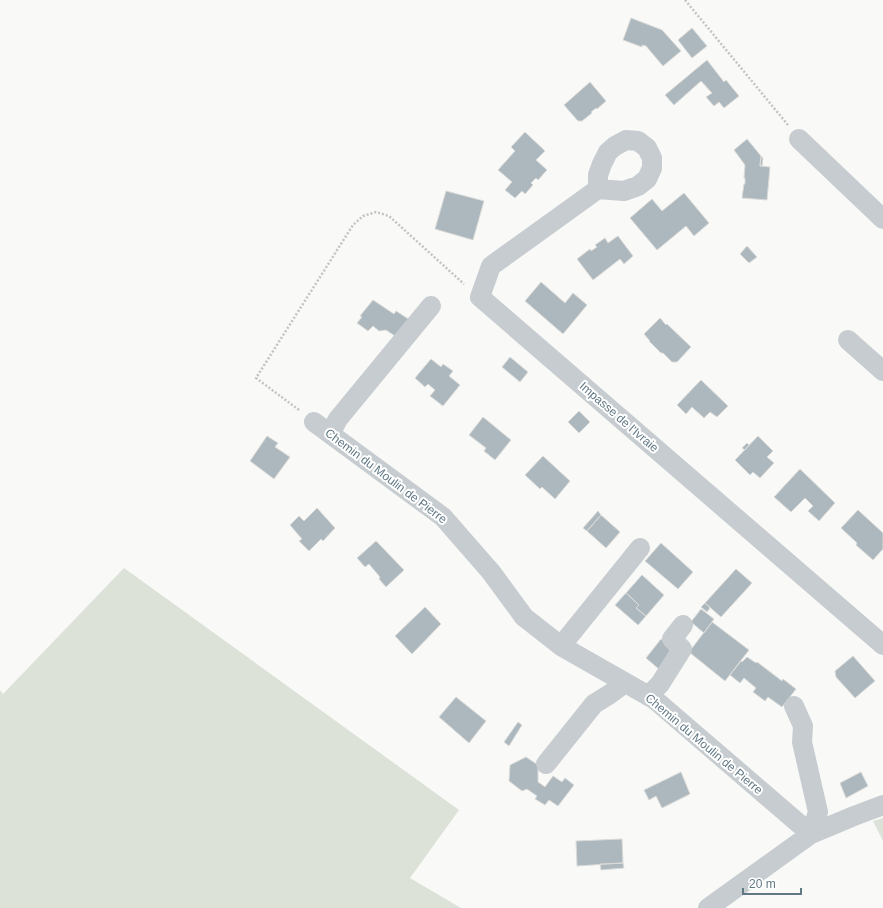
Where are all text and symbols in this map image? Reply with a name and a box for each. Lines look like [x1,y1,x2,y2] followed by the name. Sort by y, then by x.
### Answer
[577,379,661,455] street label: Impasse de l'Ivraie
[322,426,450,527] street label: Chemin du Moulin de Pierre
[643,691,766,797] street label: Chemin du Moulin de Pierre
[743,870,801,896] scale bar
[749,877,776,891] text: 20 m

